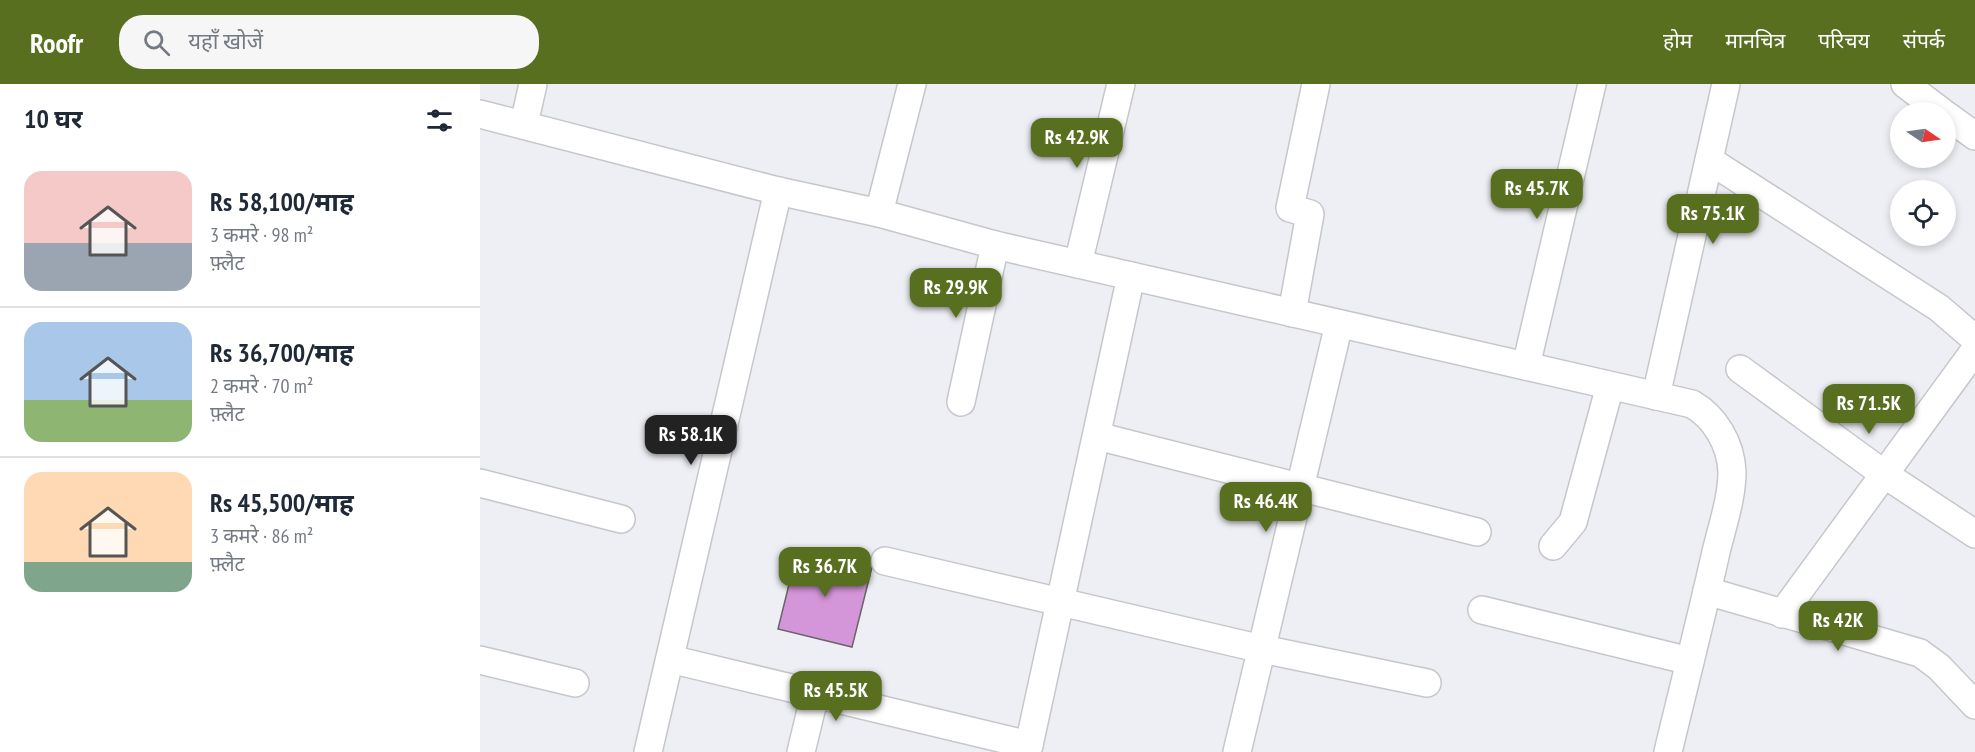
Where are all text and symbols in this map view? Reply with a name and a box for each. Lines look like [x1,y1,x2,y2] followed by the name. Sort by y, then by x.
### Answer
[119,15,539,69] search box
[30,24,83,61] text: Roofr
[140,26,173,59] icon: search
[188,27,263,55] text: यहाँ खोजें
[1663,27,1692,54] text: होम
[1725,27,1785,54] text: मानचित्र
[1818,27,1870,54] text: परिचय
[1903,27,1945,54] text: संपर्क
[24,102,83,135] text: 10 घर
[1890,102,1956,168] north arrow
[1890,102,1956,246] map controls
[423,104,456,137] icon: filters
[1015,118,1139,169] pin: Rs 42.9K
[1045,124,1109,150] text: Rs 42.9K
[1475,169,1599,220] pin: Rs 45.7K
[1505,175,1569,201] text: Rs 45.7K
[1890,180,1956,246] button: locate
[210,185,354,218] text: Rs 58,100/माह
[1651,194,1775,245] pin: Rs 75.1K
[72,195,144,267] icon: home
[1681,200,1745,226] text: Rs 75.1K
[210,222,313,248] text: 3 कमरे · 98 m²
[210,250,245,276] text: फ़्लैट
[894,268,1018,319] pin: Rs 29.9K
[924,274,988,300] text: Rs 29.9K
[210,336,354,369] text: Rs 36,700/माह
[72,346,144,418] icon: home
[210,373,313,399] text: 2 कमरे · 70 m²
[1807,384,1931,435] pin: Rs 71.5K
[1837,390,1901,416] text: Rs 71.5K
[210,401,245,427] text: फ़्लैट
[629,415,753,466] pin: Rs 58.1K
[659,421,723,447] text: Rs 58.1K
[1204,482,1328,533] pin: Rs 46.4K
[210,486,354,519] text: Rs 45,500/माह
[1234,488,1298,514] text: Rs 46.4K
[72,496,144,568] icon: home
[210,523,313,549] text: 3 कमरे · 86 m²
[763,547,887,598] pin: Rs 36.7K
[210,551,245,577] text: फ़्लैट
[793,553,857,579] text: Rs 36.7K
[1789,601,1887,652] pin: Rs 42K
[1813,607,1863,633] text: Rs 42K
[774,671,898,722] pin: Rs 45.5K
[804,677,868,703] text: Rs 45.5K

